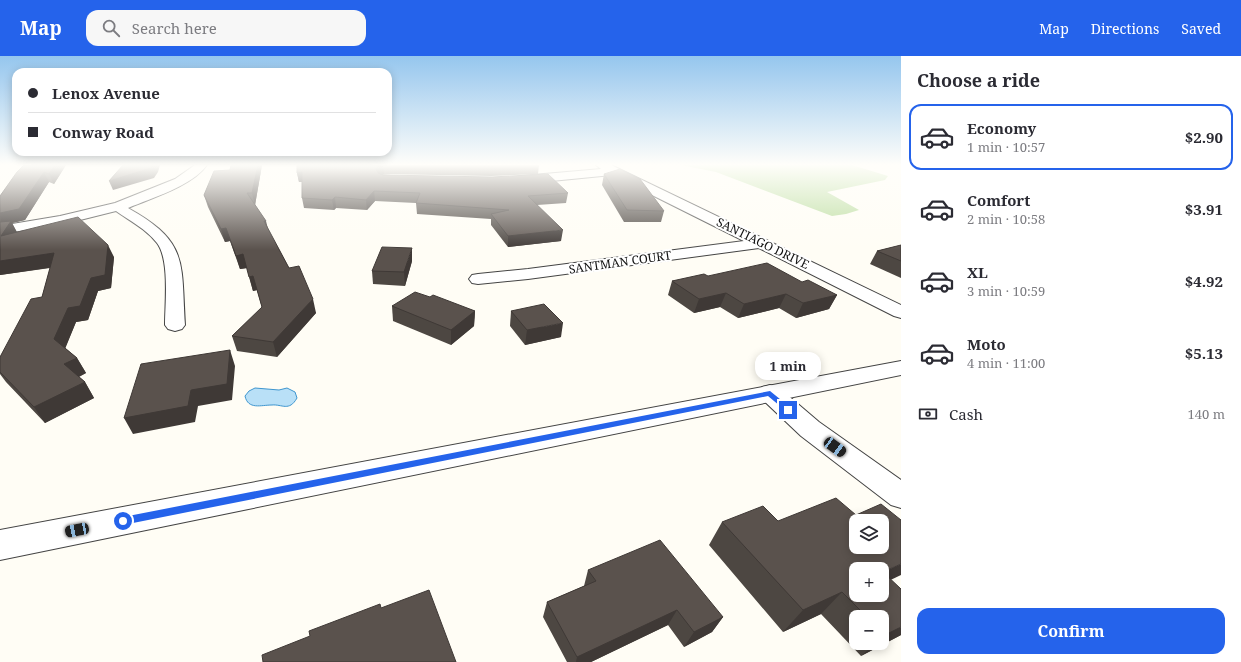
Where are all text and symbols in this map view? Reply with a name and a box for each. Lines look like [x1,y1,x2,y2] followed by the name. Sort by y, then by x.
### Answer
[86,10,366,46] search box
[20,15,62,41] text: Map
[100,17,122,39] icon: search
[132,18,217,38] text: Search here
[1039,19,1069,38] text: Map
[1091,19,1159,38] text: Directions
[1181,19,1221,38] text: Saved
[917,68,1040,92] text: Choose a ride
[52,83,160,103] text: Lenox Avenue
[967,118,1036,138] text: Economy
[919,119,955,155] icon: car
[52,122,154,142] text: Conway Road
[1185,127,1223,147] text: $2.90
[967,138,1045,156] text: 1 min · 10:57
[967,190,1030,210] text: Comfort
[919,191,955,227] icon: car
[1185,199,1223,219] text: $3.91
[967,210,1045,228] text: 2 min · 10:58
[714,213,812,273] street label: SANTIAGO DRIVE
[568,246,673,278] street label: SANTMAN COURT
[967,262,988,282] text: XL
[919,263,955,299] icon: car
[1185,271,1223,291] text: $4.92
[967,282,1045,300] text: 3 min · 10:59
[967,334,1006,354] text: Moto
[919,335,955,371] icon: car
[1185,343,1223,363] text: $5.13
[755,352,821,380] callout: 1 min
[967,354,1045,372] text: 4 min · 11:00
[770,357,806,375] text: 1 min
[779,401,797,419] route end
[917,403,939,425] icon: cash
[949,404,983,424] text: Cash
[1188,405,1225,423] text: 140 m
[822,435,848,459] car
[114,512,132,530] route start
[849,514,889,650] map controls
[849,514,889,554] button: layers
[64,522,90,538] car
[849,562,889,602] button: +
[917,608,1225,654] button: Confirm
[849,610,889,650] button: −

